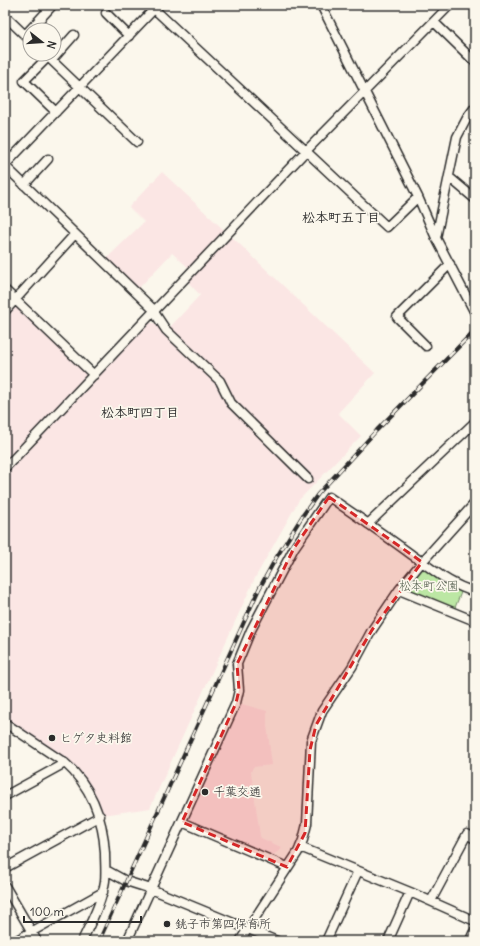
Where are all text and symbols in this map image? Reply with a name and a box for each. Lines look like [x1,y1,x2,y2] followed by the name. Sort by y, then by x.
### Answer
[22,22,62,62] north arrow
[44,39,59,51] text: N
[302,209,380,226] district label: 松本町五丁目
[101,404,179,421] district label: 松本町四丁目
[399,578,459,593] park label: 松本町公園
[60,730,132,745] place label: ヒゲタ史料館
[47,733,57,743] marker: ヒゲタ史料館
[213,784,261,799] place label: 千葉交通
[200,787,210,797] marker: 千葉交通
[24,898,141,924] scale bar
[30,904,64,919] text: 100 m
[175,916,271,931] place label: 銚子市第四保育所
[162,919,172,929] marker: 銚子市第四保育所

